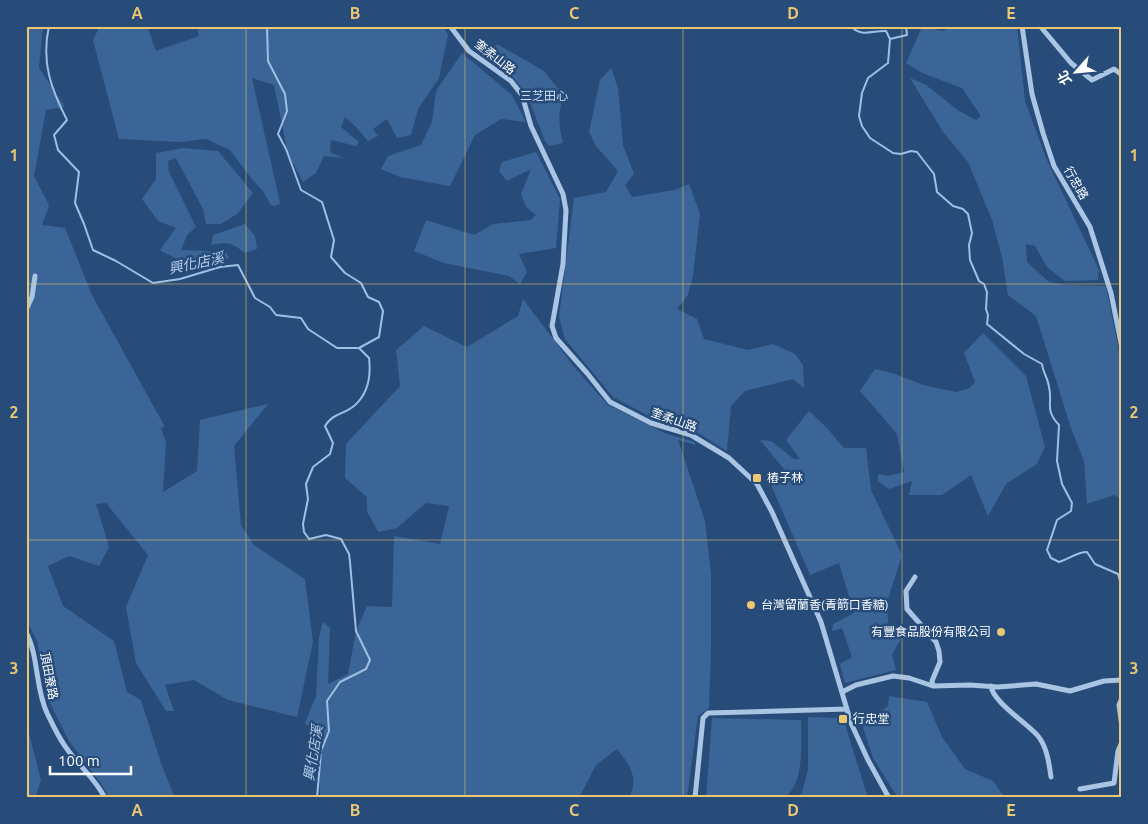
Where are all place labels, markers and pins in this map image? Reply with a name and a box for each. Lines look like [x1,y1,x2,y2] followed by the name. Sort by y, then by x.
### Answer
[767,471,803,484] place label: 樁子林
[751,472,763,484] marker: 樁子林
[761,598,889,612] place label: 台灣留蘭香(青箭口香糖)
[745,599,757,611] marker: 台灣留蘭香(青箭口香糖)
[871,625,991,638] place label: 有豐食品股份有限公司
[995,626,1007,638] marker: 有豐食品股份有限公司
[853,712,889,725] place label: 行忠堂
[837,713,849,725] marker: 行忠堂

